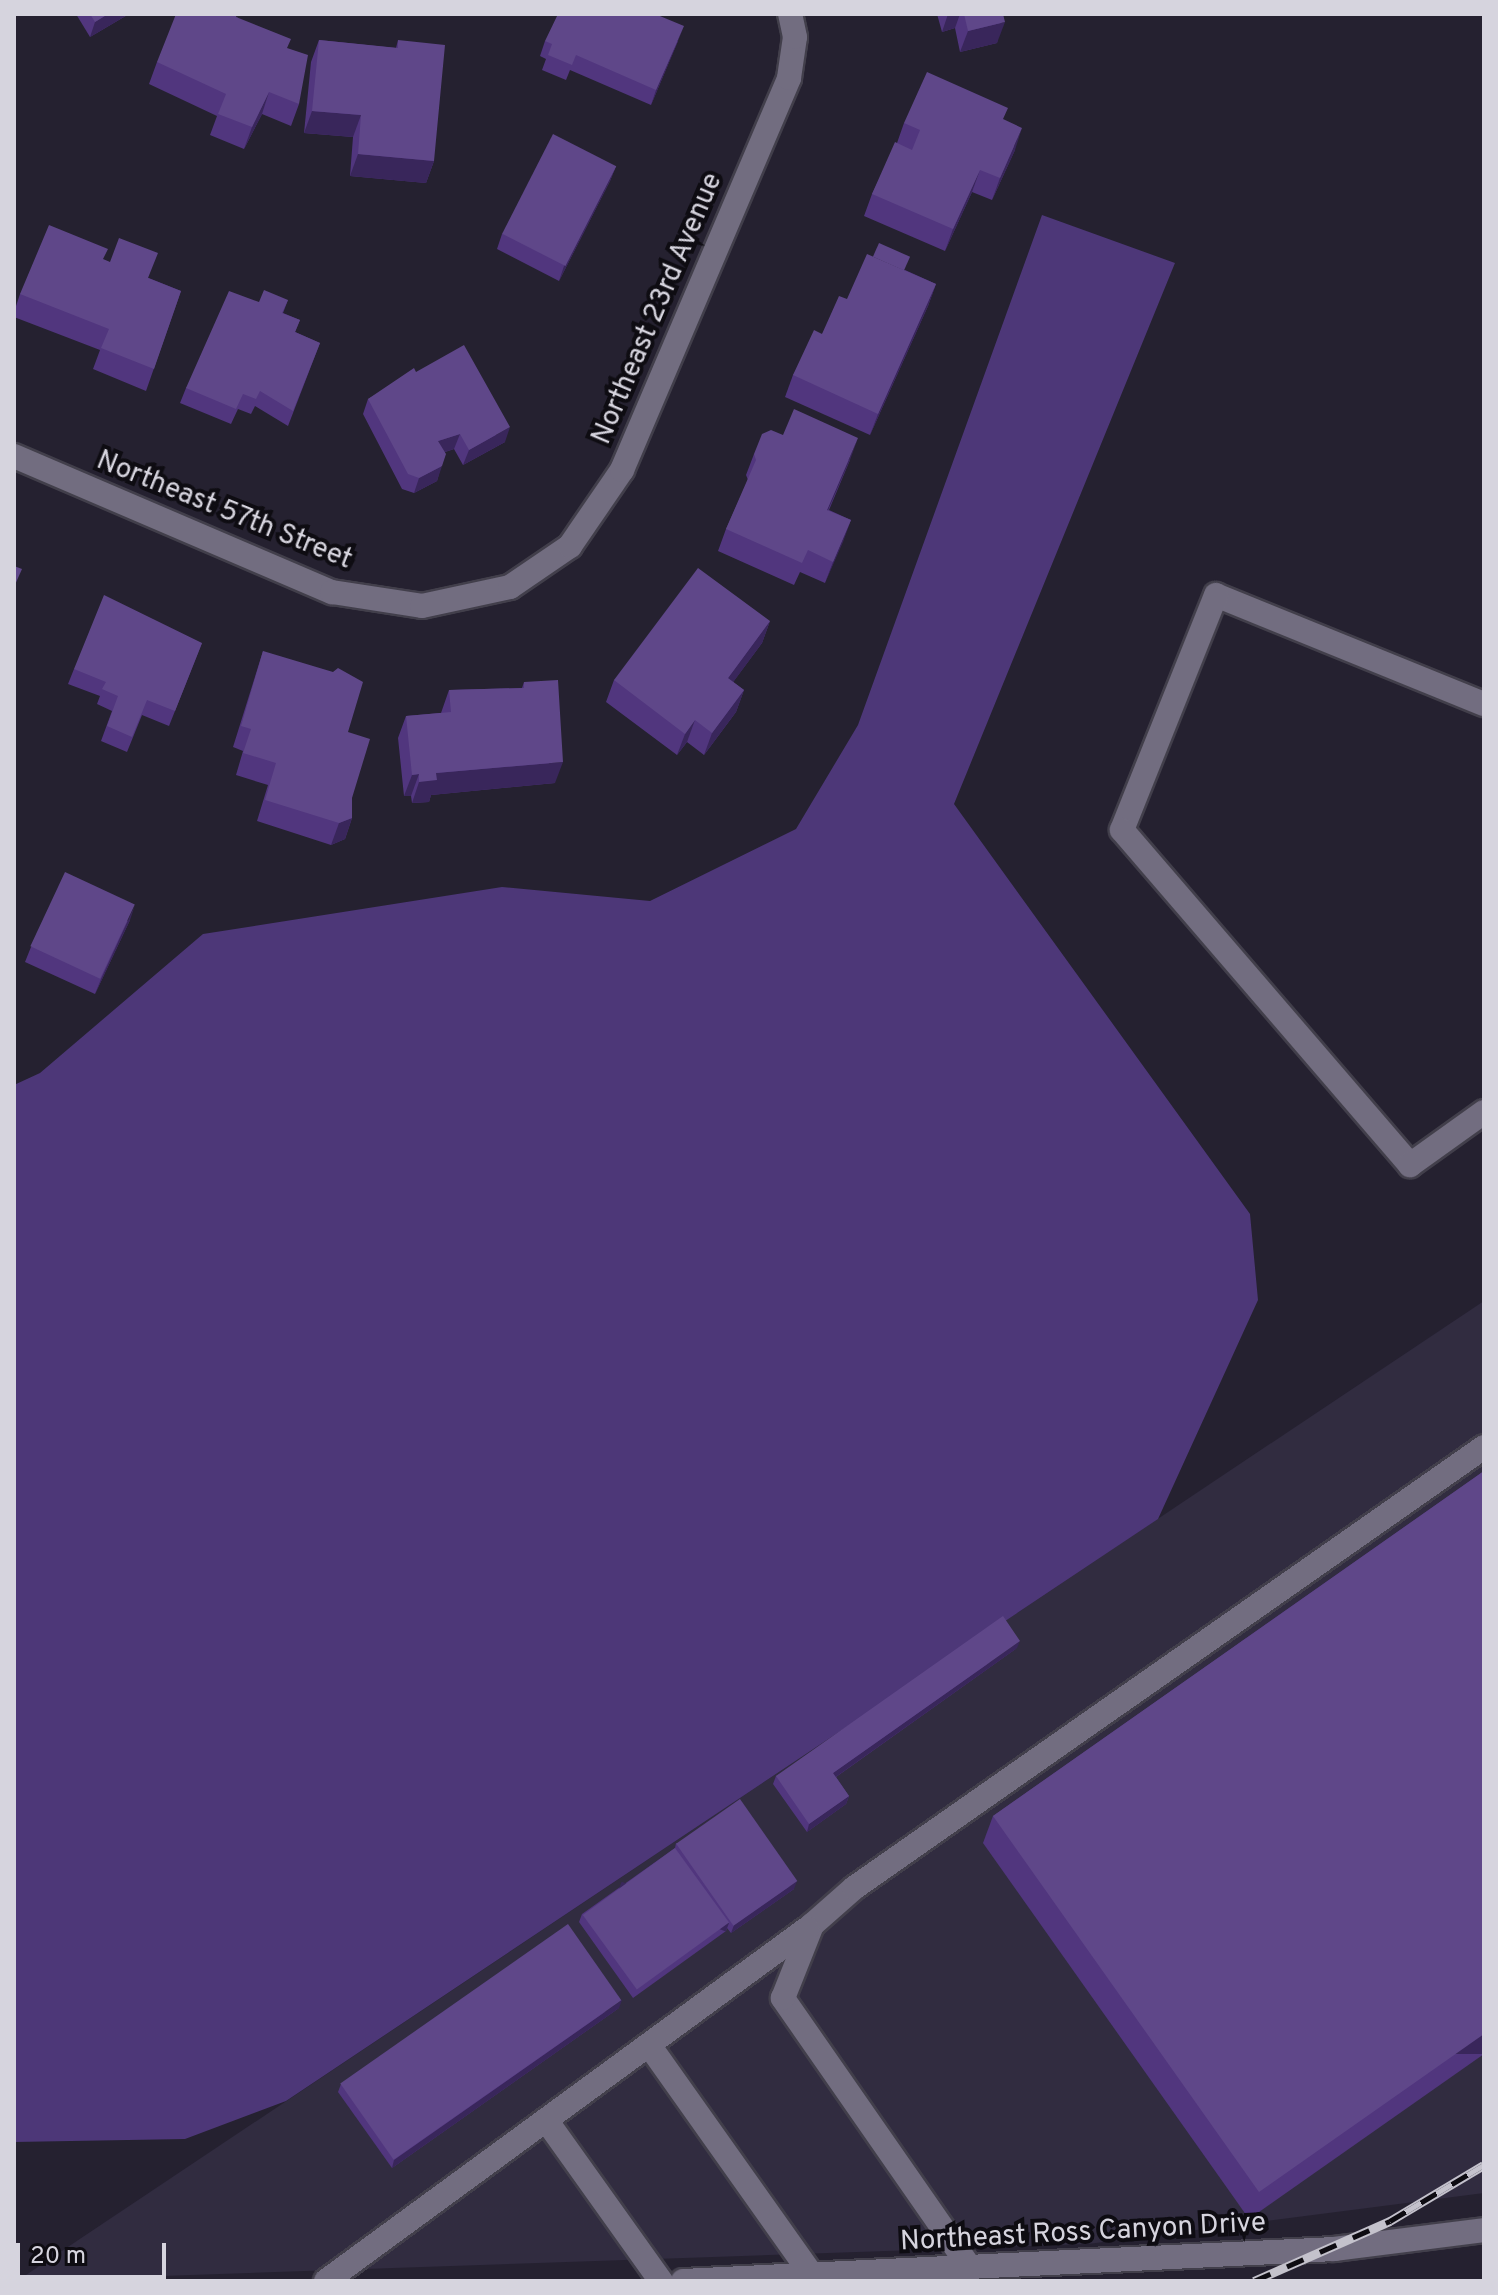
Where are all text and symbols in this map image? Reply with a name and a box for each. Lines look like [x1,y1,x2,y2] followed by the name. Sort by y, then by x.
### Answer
[585,168,731,450] street label: Northeast 23rd Avenue
[91,444,357,578] street label: Northeast 57th Street
[899,2207,1267,2259] street label: Northeast Ross Canyon Drive
[20,2227,170,2277] scale bar
[30,2242,86,2272] text: 20 m

